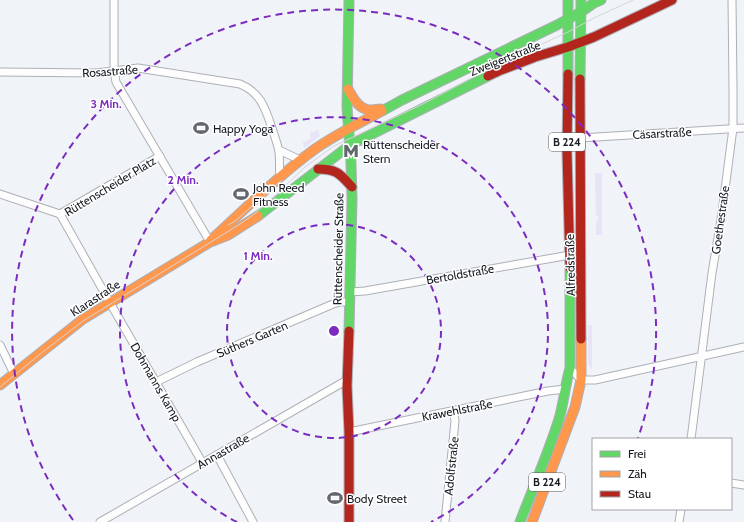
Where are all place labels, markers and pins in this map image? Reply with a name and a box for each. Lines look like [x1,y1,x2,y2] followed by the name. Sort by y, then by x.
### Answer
[192,119,210,137] sports icon: Happy Yoga
[213,121,273,136] place label: Happy Yoga
[363,137,440,166] place label: Rüttenscheider Stern
[342,142,360,160] metro station icon: Rüttenscheider Stern
[252,180,304,209] place label: John Reed Fitness
[232,185,250,203] sports icon: John Reed Fitness
[327,324,341,338] centre of rings
[326,489,344,507] sports icon: Body Street
[347,491,407,506] place label: Body Street

